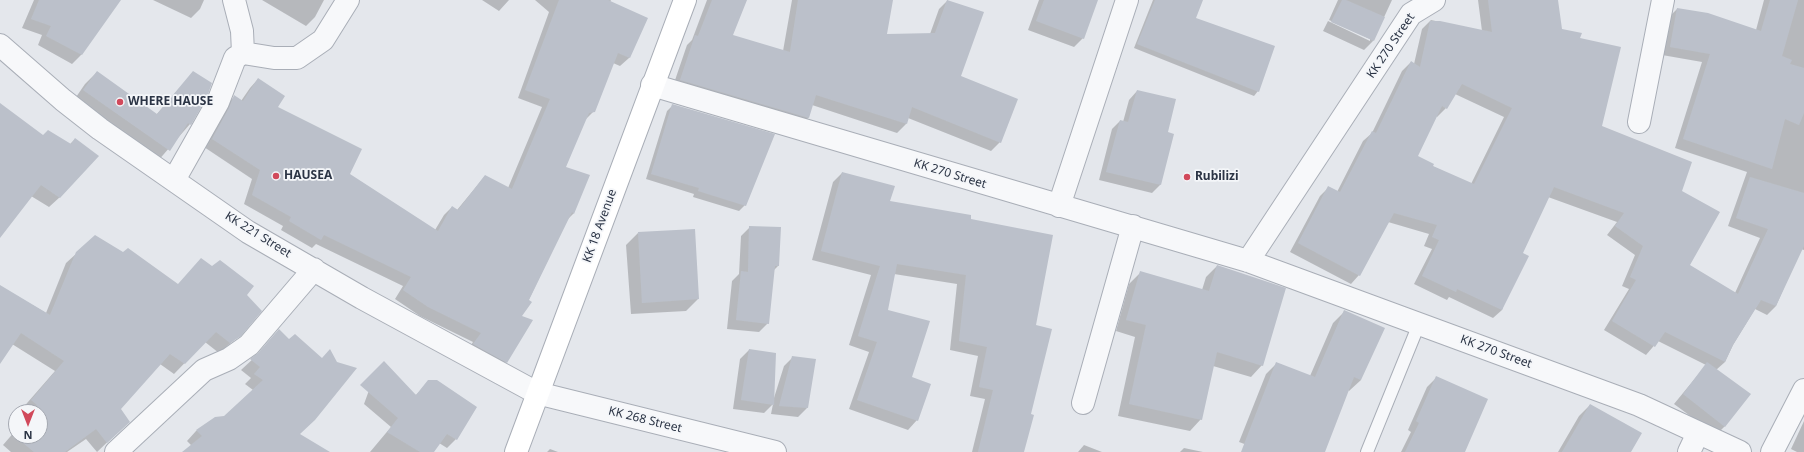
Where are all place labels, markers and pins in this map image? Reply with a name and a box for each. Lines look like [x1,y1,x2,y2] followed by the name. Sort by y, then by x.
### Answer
[128,95,213,109] place label: WHERE HAUSE
[115,97,125,107] marker: WHERE HAUSE
[284,169,332,183] place label: HAUSEA
[1195,170,1239,184] place label: Rubilizi
[271,171,281,181] marker: HAUSEA
[1182,172,1192,182] marker: Rubilizi

